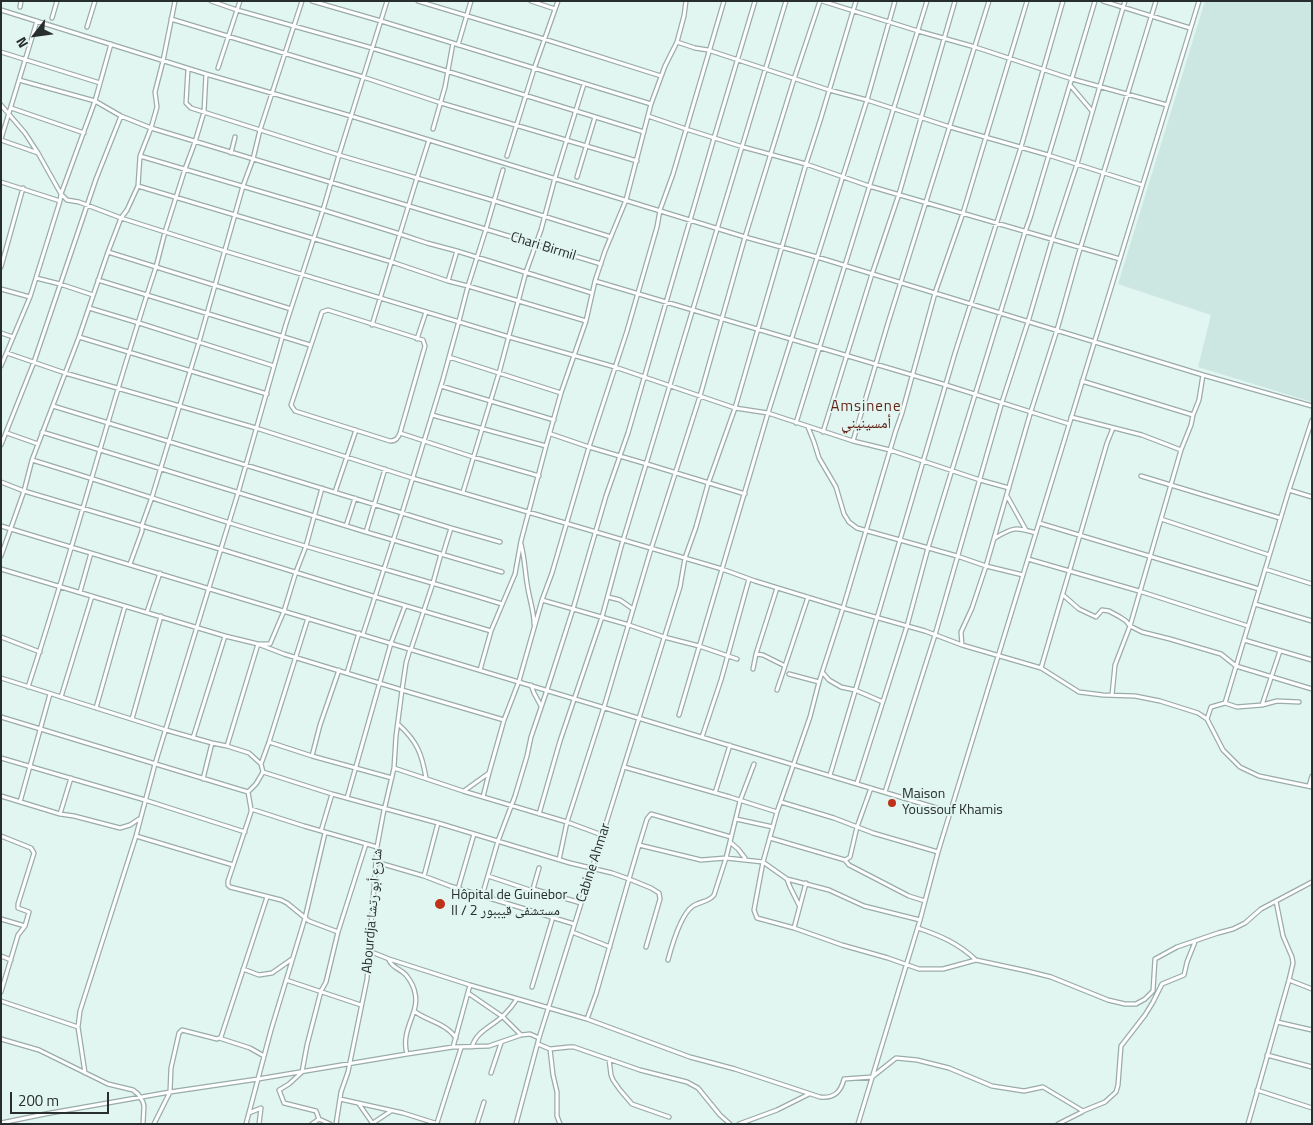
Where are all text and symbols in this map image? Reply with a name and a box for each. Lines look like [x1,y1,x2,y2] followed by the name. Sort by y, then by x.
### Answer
[10,10,60,60] north arrow
[10,33,33,52] text: N
[508,229,578,265] street label: Chari Birmil
[830,398,902,433] district label: Amsinene أمسينيني
[902,787,1003,820] place label: Maison Youssouf Khamis
[886,797,898,809] marker: Maison Youssouf Khamis
[573,821,615,905] street label: Cabine Ahmar
[359,848,387,974] street label: Abourdja شارع أبو رتشا
[451,888,567,920] place label: Hôpital de Guinebor II / مستشفى قيببور 2
[433,897,447,911] marker: Hôpital de Guinebor II / مستشفى قيببور 2
[12,1082,111,1114] scale bar
[18,1089,59,1112] text: 200 m

